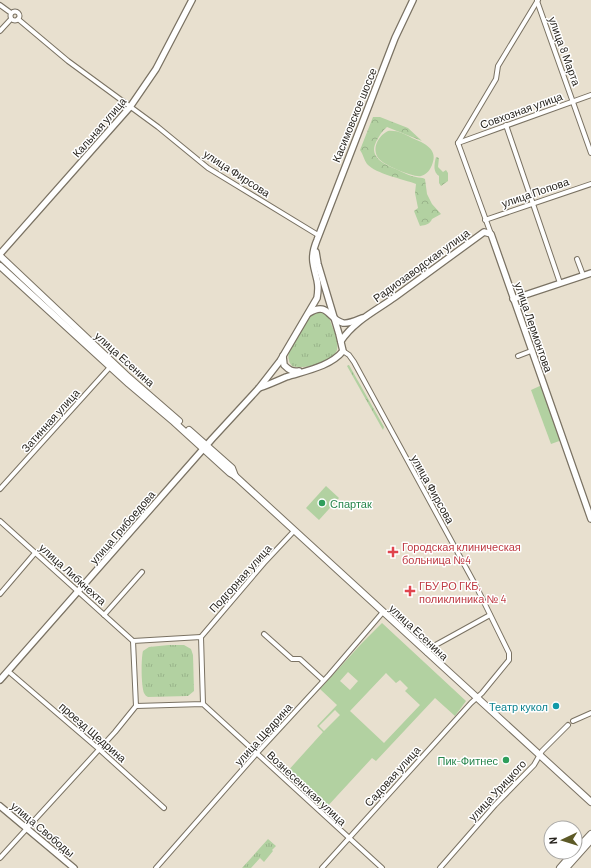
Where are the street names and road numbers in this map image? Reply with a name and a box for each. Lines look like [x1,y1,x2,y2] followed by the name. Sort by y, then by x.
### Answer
[546,15,584,88] street label: улица 8 Марта
[329,66,379,164] street label: Касимовское шоссе
[478,89,565,131] street label: Совхозная улица
[69,94,129,160] street label: Кальная улица
[201,147,273,200] street label: улица Фирсова
[500,174,571,210] street label: улица Попова
[370,225,472,304] street label: Радиозаводская улица
[512,280,556,375] street label: улица Лермонтова
[93,329,158,390] street label: улица Есенина
[18,385,82,454] street label: Затинная улица
[409,452,458,526] street label: улица Фирсова
[87,487,158,566] street label: улица Грибоедова
[37,541,110,608] street label: улица Либкнехта
[206,541,274,615] street label: Подгорная улица
[387,601,452,663] street label: улица Есенина
[57,699,130,765] street label: проезд Щедрина
[232,699,295,768] street label: улица Щедрина
[361,742,423,809] street label: Садовая улица
[265,748,350,829] street label: Вознесенская улица
[465,757,529,823] street label: улица Урицкого
[9,799,77,859] street label: улица Свободы

